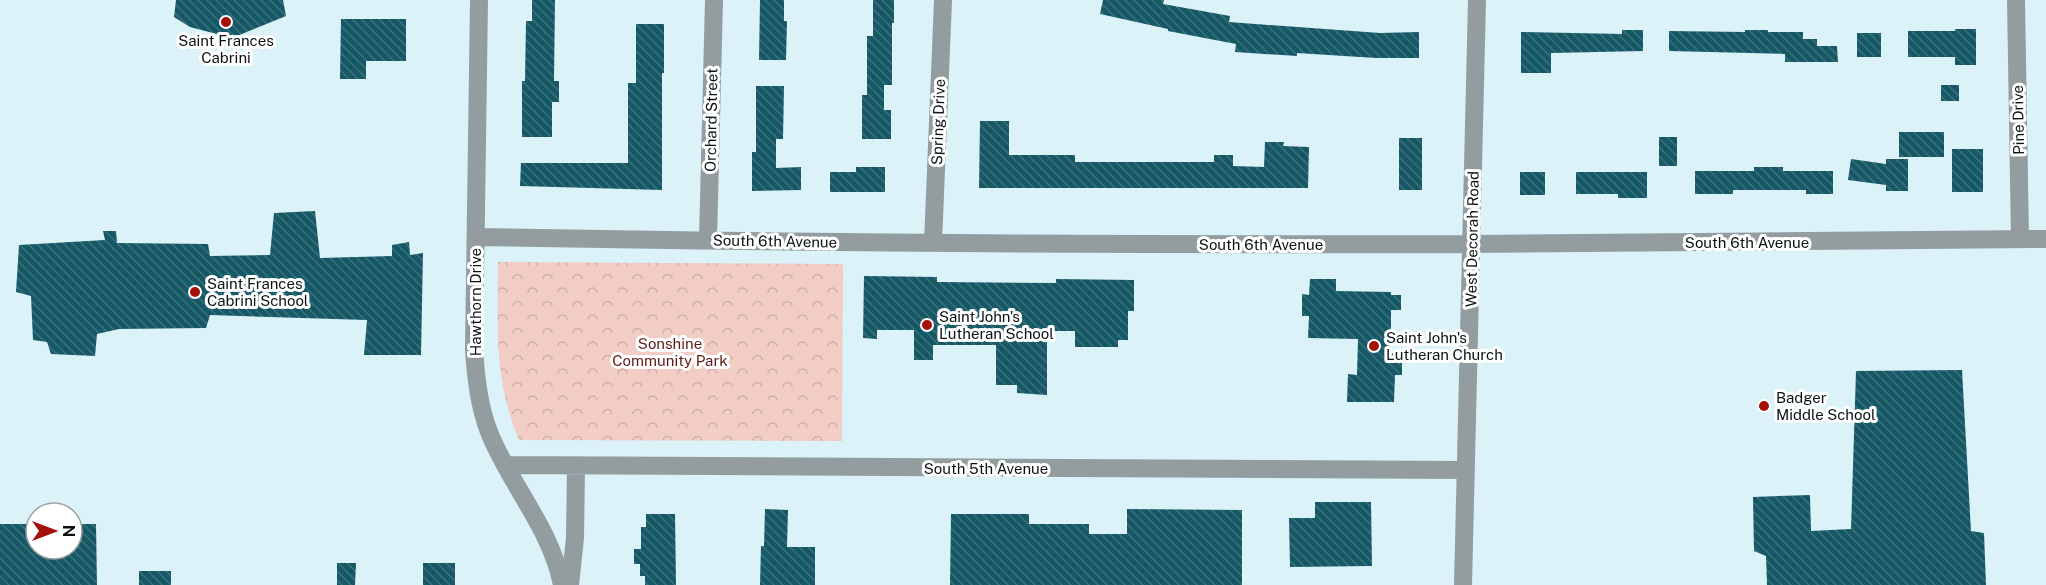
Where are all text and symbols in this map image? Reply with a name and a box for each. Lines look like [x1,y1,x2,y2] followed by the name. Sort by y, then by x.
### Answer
[219,15,233,29] marker: Saint Frances Cabrini
[178,32,274,66] place label: Saint Frances Cabrini
[702,68,720,172] street label: Orchard Street
[928,79,948,165] street label: Spring Drive
[2009,85,2027,155] street label: Pine Drive
[1462,171,1482,307] street label: West Decorah Road
[713,231,837,251] street label: South 6th Avenue
[1685,234,1809,251] street label: South 6th Avenue
[1199,236,1323,253] street label: South 6th Avenue
[467,248,484,356] street label: Hawthorn Drive
[207,275,308,309] place label: Saint Frances Cabrini School
[188,285,202,299] marker: Saint Frances Cabrini School
[939,308,1054,342] place label: Saint John's Lutheran School
[920,318,934,332] marker: Saint John's Lutheran School
[1386,329,1503,363] place label: Saint John's Lutheran Church
[612,335,728,369] park label: Sonshine Community Park
[1367,339,1381,353] marker: Saint John's Lutheran Church
[1776,389,1875,423] place label: Badger Middle School
[1757,399,1771,413] marker: Badger Middle School
[924,460,1048,477] street label: South 5th Avenue
[24,501,84,561] north arrow
[59,525,78,537] text: N

